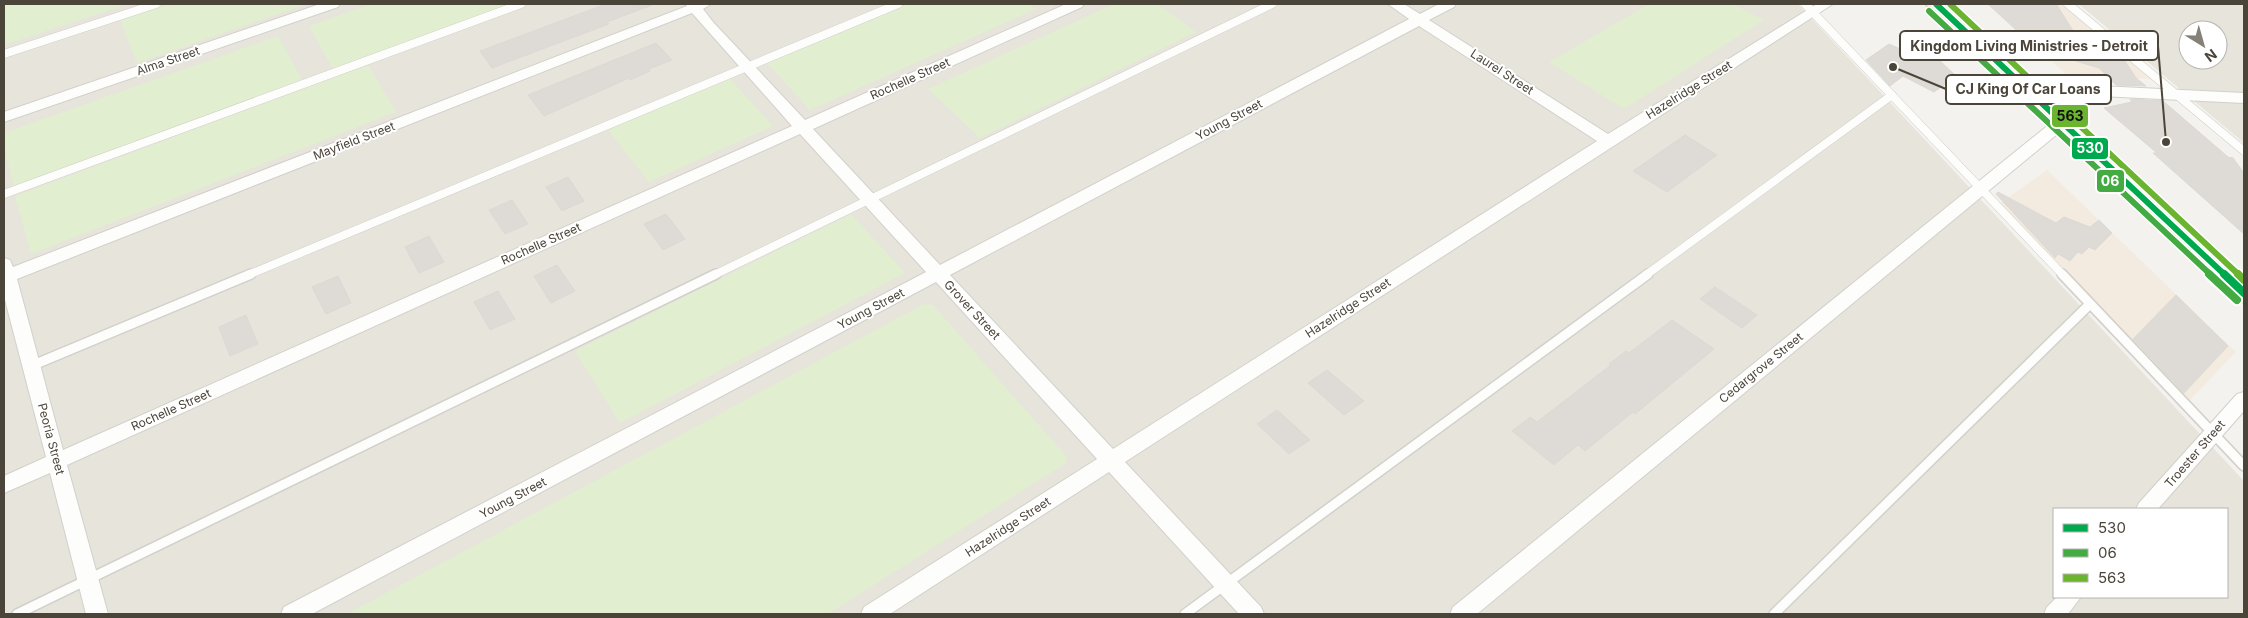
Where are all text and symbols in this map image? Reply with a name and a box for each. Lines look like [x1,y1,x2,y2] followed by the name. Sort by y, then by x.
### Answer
[2178,20,2228,70] north arrow
[1900,31,2158,60] callout: Kingdom Living Ministries - Detroit
[1910,37,2148,54] text: Kingdom Living Ministries - Detroit
[134,43,201,78] street label: Alma Street
[1468,46,1537,98] street label: Laurel Street
[2202,46,2221,66] text: N
[868,54,952,103] street label: Rochelle Street
[1643,57,1735,122] street label: Hazelridge Street
[1946,75,2111,104] callout: CJ King Of Car Loans
[1955,80,2101,97] text: CJ King Of Car Loans
[1193,96,1265,143] street label: Young Street
[2051,104,2089,128] line badge: 563
[2056,107,2084,124] text: 563
[311,118,397,163] street label: Mayfield Street
[2071,137,2109,160] line badge: 530
[2076,139,2104,156] text: 530
[2096,169,2125,193] line badge: 06
[2101,172,2119,189] text: 06
[499,219,583,268] street label: Rochelle Street
[1302,274,1393,341] street label: Hazelridge Street
[941,277,1004,342] street label: Grover Street
[835,285,907,332] street label: Young Street
[1716,329,1806,406] street label: Cedargrove Street
[129,385,213,434] street label: Rochelle Street
[35,401,68,476] street label: Peoria Street
[2161,417,2228,490] street label: Troester Street
[477,474,549,521] street label: Young Street
[962,493,1053,560] street label: Hazelridge Street
[2053,508,2228,598] legend
[2098,518,2126,537] text: 530
[2098,543,2117,562] text: 06
[2098,568,2126,587] text: 563

